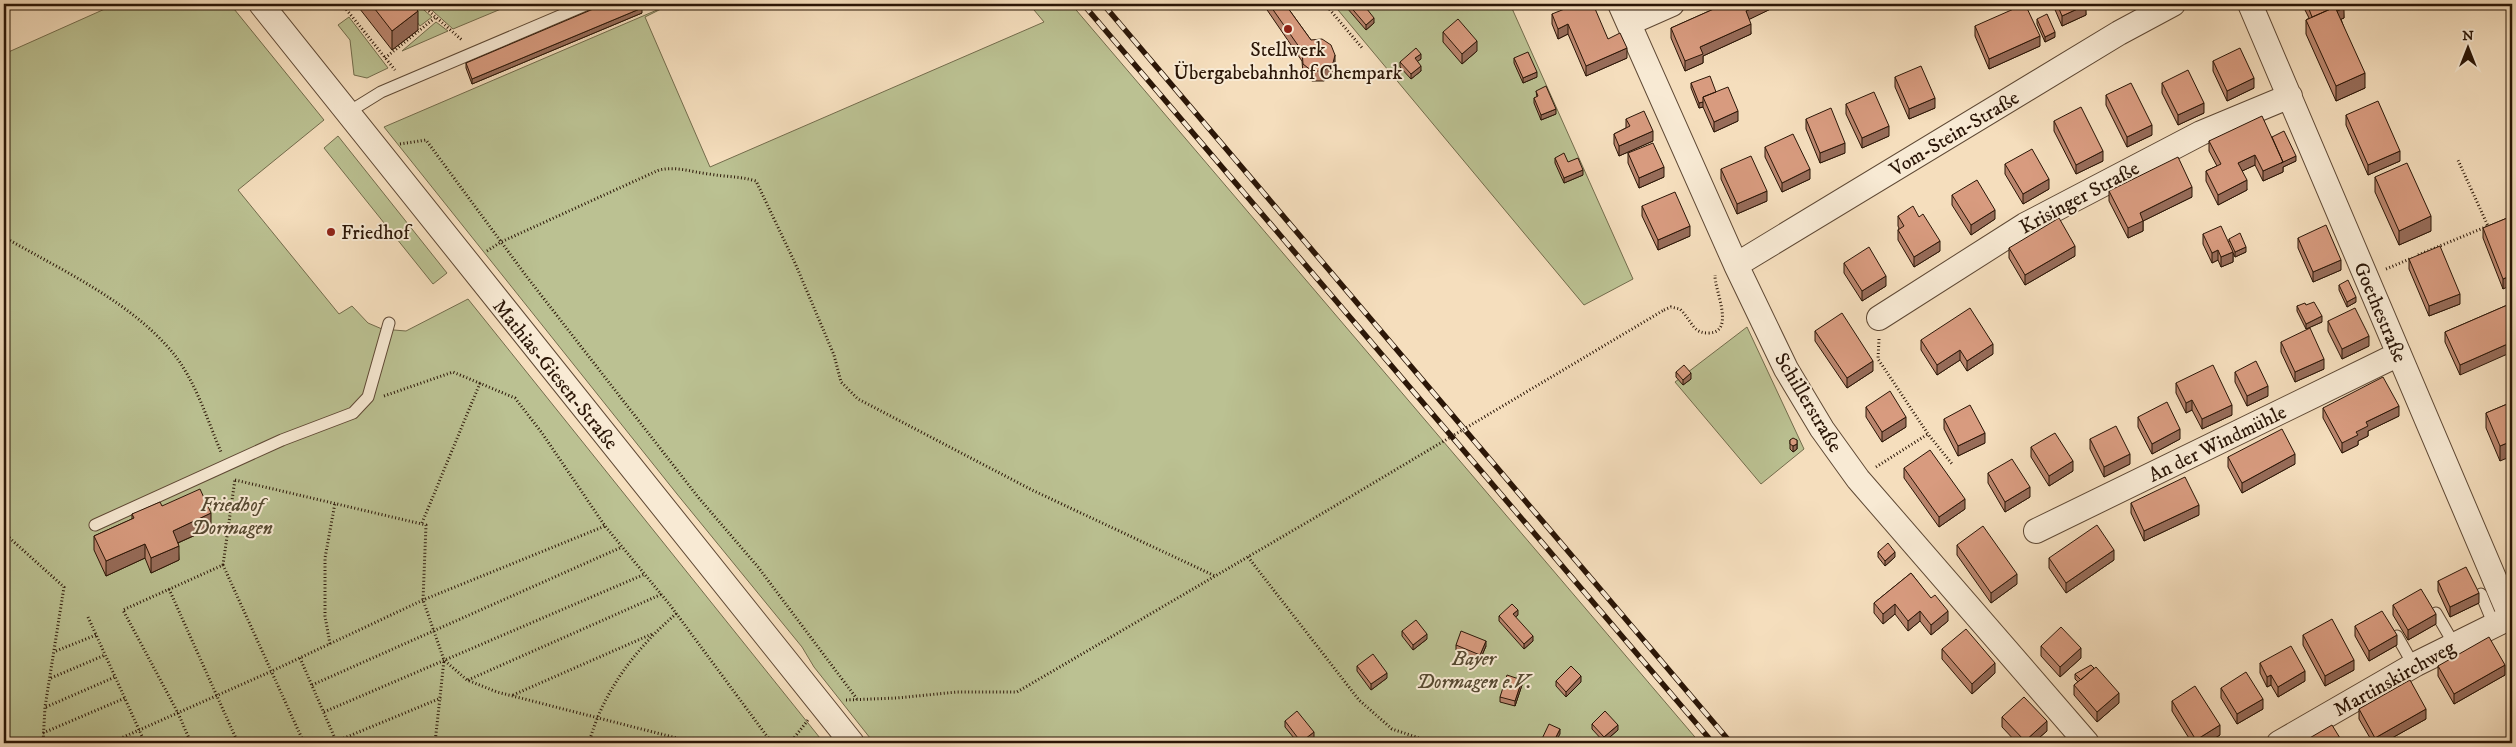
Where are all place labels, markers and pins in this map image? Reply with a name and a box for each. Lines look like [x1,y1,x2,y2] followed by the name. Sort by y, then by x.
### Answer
[1282,23,1294,35] marker: Stellwerk Übergabebahnhof Chempark
[1174,38,1402,86] place label: Stellwerk Übergabebahnhof Chempark
[341,221,413,246] place label: Friedhof
[325,226,337,238] marker: Friedhof

